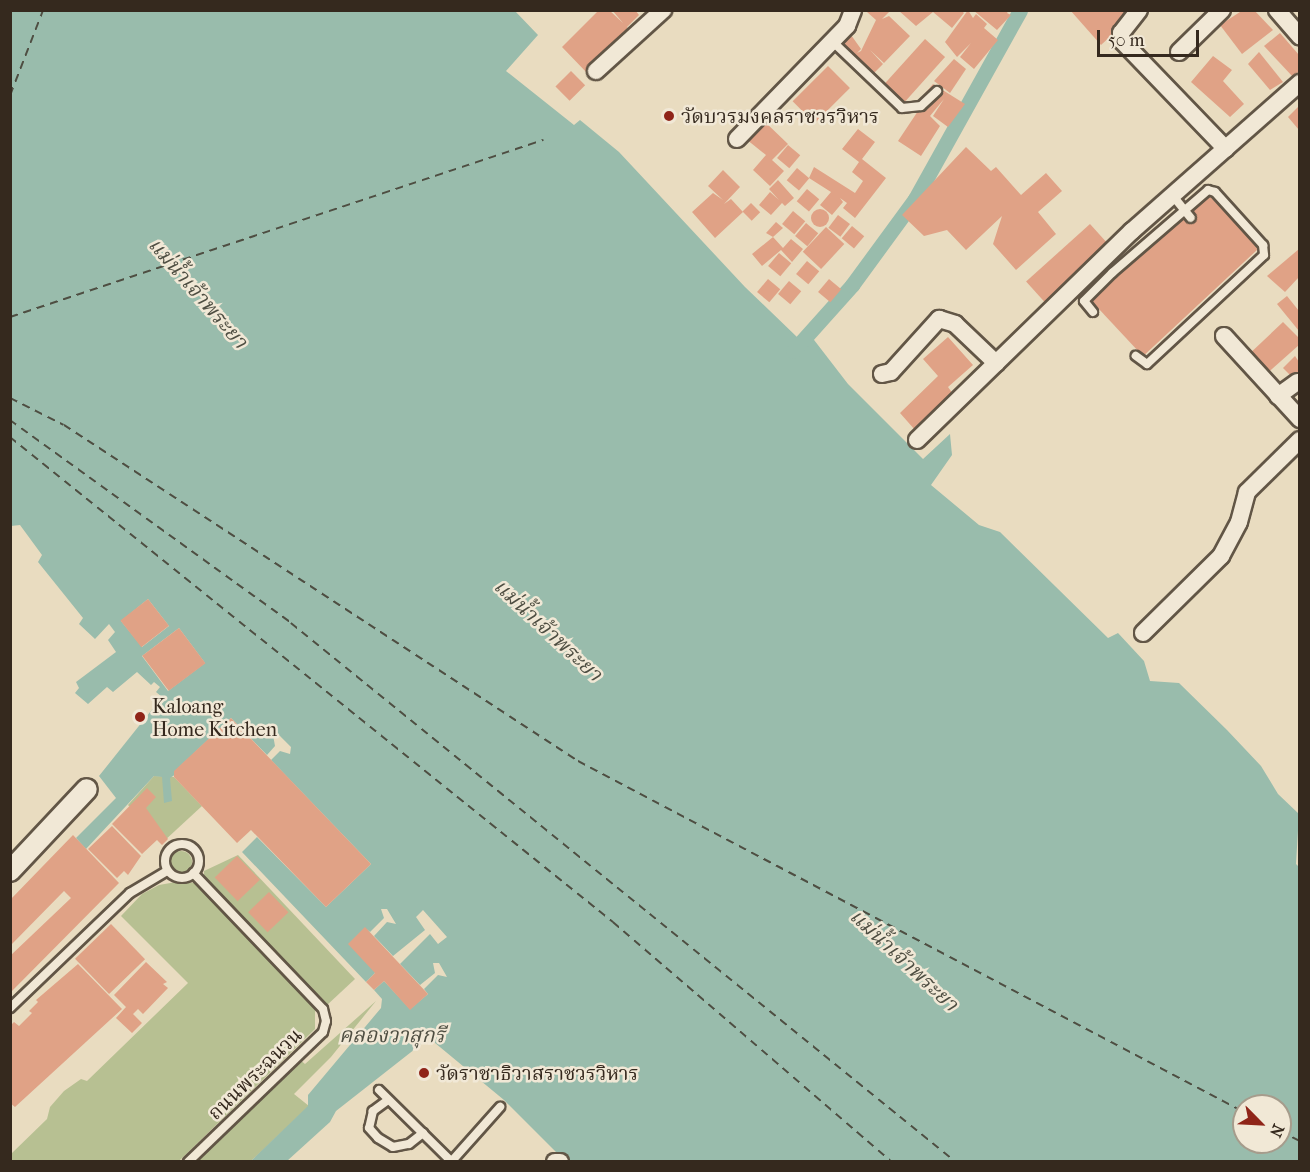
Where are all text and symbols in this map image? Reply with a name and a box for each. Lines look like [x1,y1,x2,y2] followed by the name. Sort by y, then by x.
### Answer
[1100,18,1202,56] scale bar
[1108,30,1144,51] text: 50 m
[681,104,879,128] place label: วัดบวรมงคลราชวรวิหาร
[662,109,676,123] marker: วัดบวรมงคลราชวรวิหาร
[143,232,253,354] water label: แม่น้ำเจ้าพระยา
[489,573,607,687] water label: แม่น้ำเจ้าพระยา
[152,694,277,741] place label: Kaloang Home Kitchen
[133,710,147,724] marker: Kaloang Home Kitchen
[845,903,963,1017] water label: แม่น้ำเจ้าพระยา
[339,1022,445,1048] water label: คลองวาสุกรี
[203,1023,307,1125] street label: ถนนพระฉนวน
[436,1061,639,1085] place label: วัดราชาธิวาสราชวรวิหาร
[417,1066,431,1080] marker: วัดราชาธิวาสราชวรวิหาร
[1232,1094,1292,1154] north arrow
[1266,1121,1288,1140] text: N

